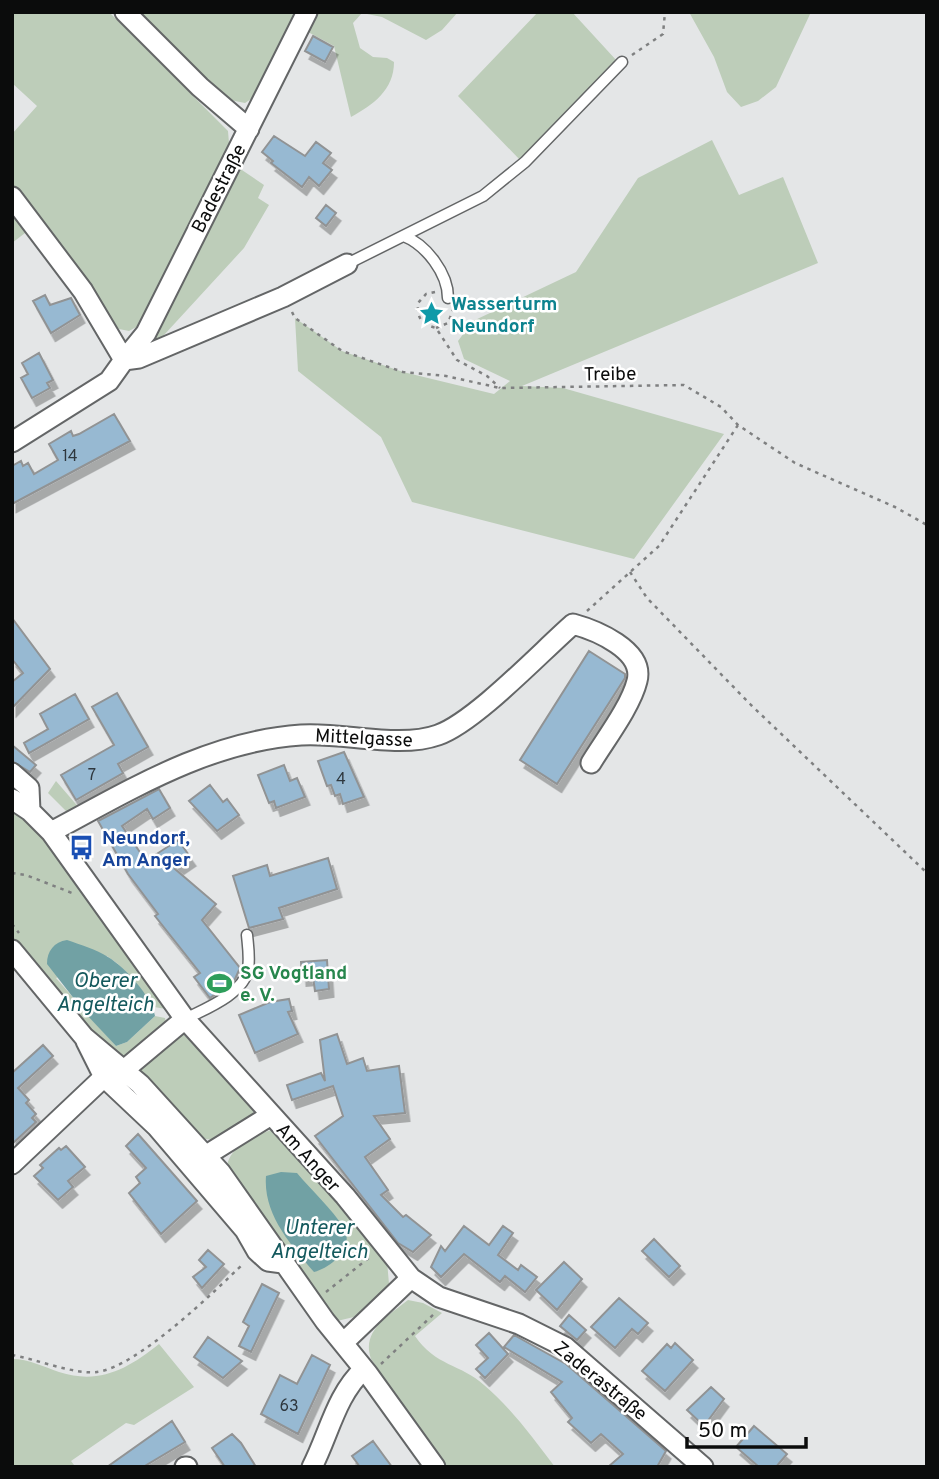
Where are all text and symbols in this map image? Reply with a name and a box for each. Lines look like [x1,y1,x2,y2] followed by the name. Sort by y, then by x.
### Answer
[187,140,252,237] street label: Badestraße
[451,293,557,339] place label: Wasserturm Neundorf
[417,300,445,328] place icon: Wasserturm Neundorf
[584,363,637,387] street label: Treibe
[62,447,78,467] house number: 14
[314,724,413,754] street label: Mittelgasse
[88,766,96,786] house number: 7
[336,770,346,790] house number: 4
[102,827,191,873] place label: Neundorf, Am Anger
[68,834,96,862] bus stop icon: Neundorf, Am Anger
[240,962,347,1008] place label: SG Vogtland e. V.
[56,968,154,1019] water label: Oberer Angelteich
[206,969,234,997] sports icon: SG Vogtland e. V.
[270,1119,345,1198] street label: Am Anger
[270,1215,368,1266] water label: Unterer Angelteich
[548,1336,651,1427] street label: Zaderastraße
[279,1397,299,1417] house number: 63
[687,1406,806,1450] scale bar
[698,1418,747,1445] text: 50 m

